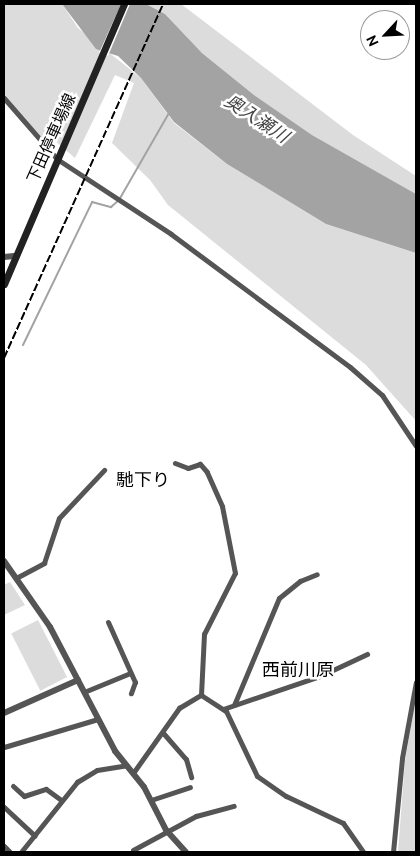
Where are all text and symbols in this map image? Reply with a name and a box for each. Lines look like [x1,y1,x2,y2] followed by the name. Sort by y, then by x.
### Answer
[360,10,410,60] north arrow
[363,33,382,49] text: N
[221,89,293,147] water label: 奥入瀬川
[23,90,79,186] street label: 下田停車場線
[116,468,170,490] district label: 馳下り
[262,658,334,680] district label: 西前川原

